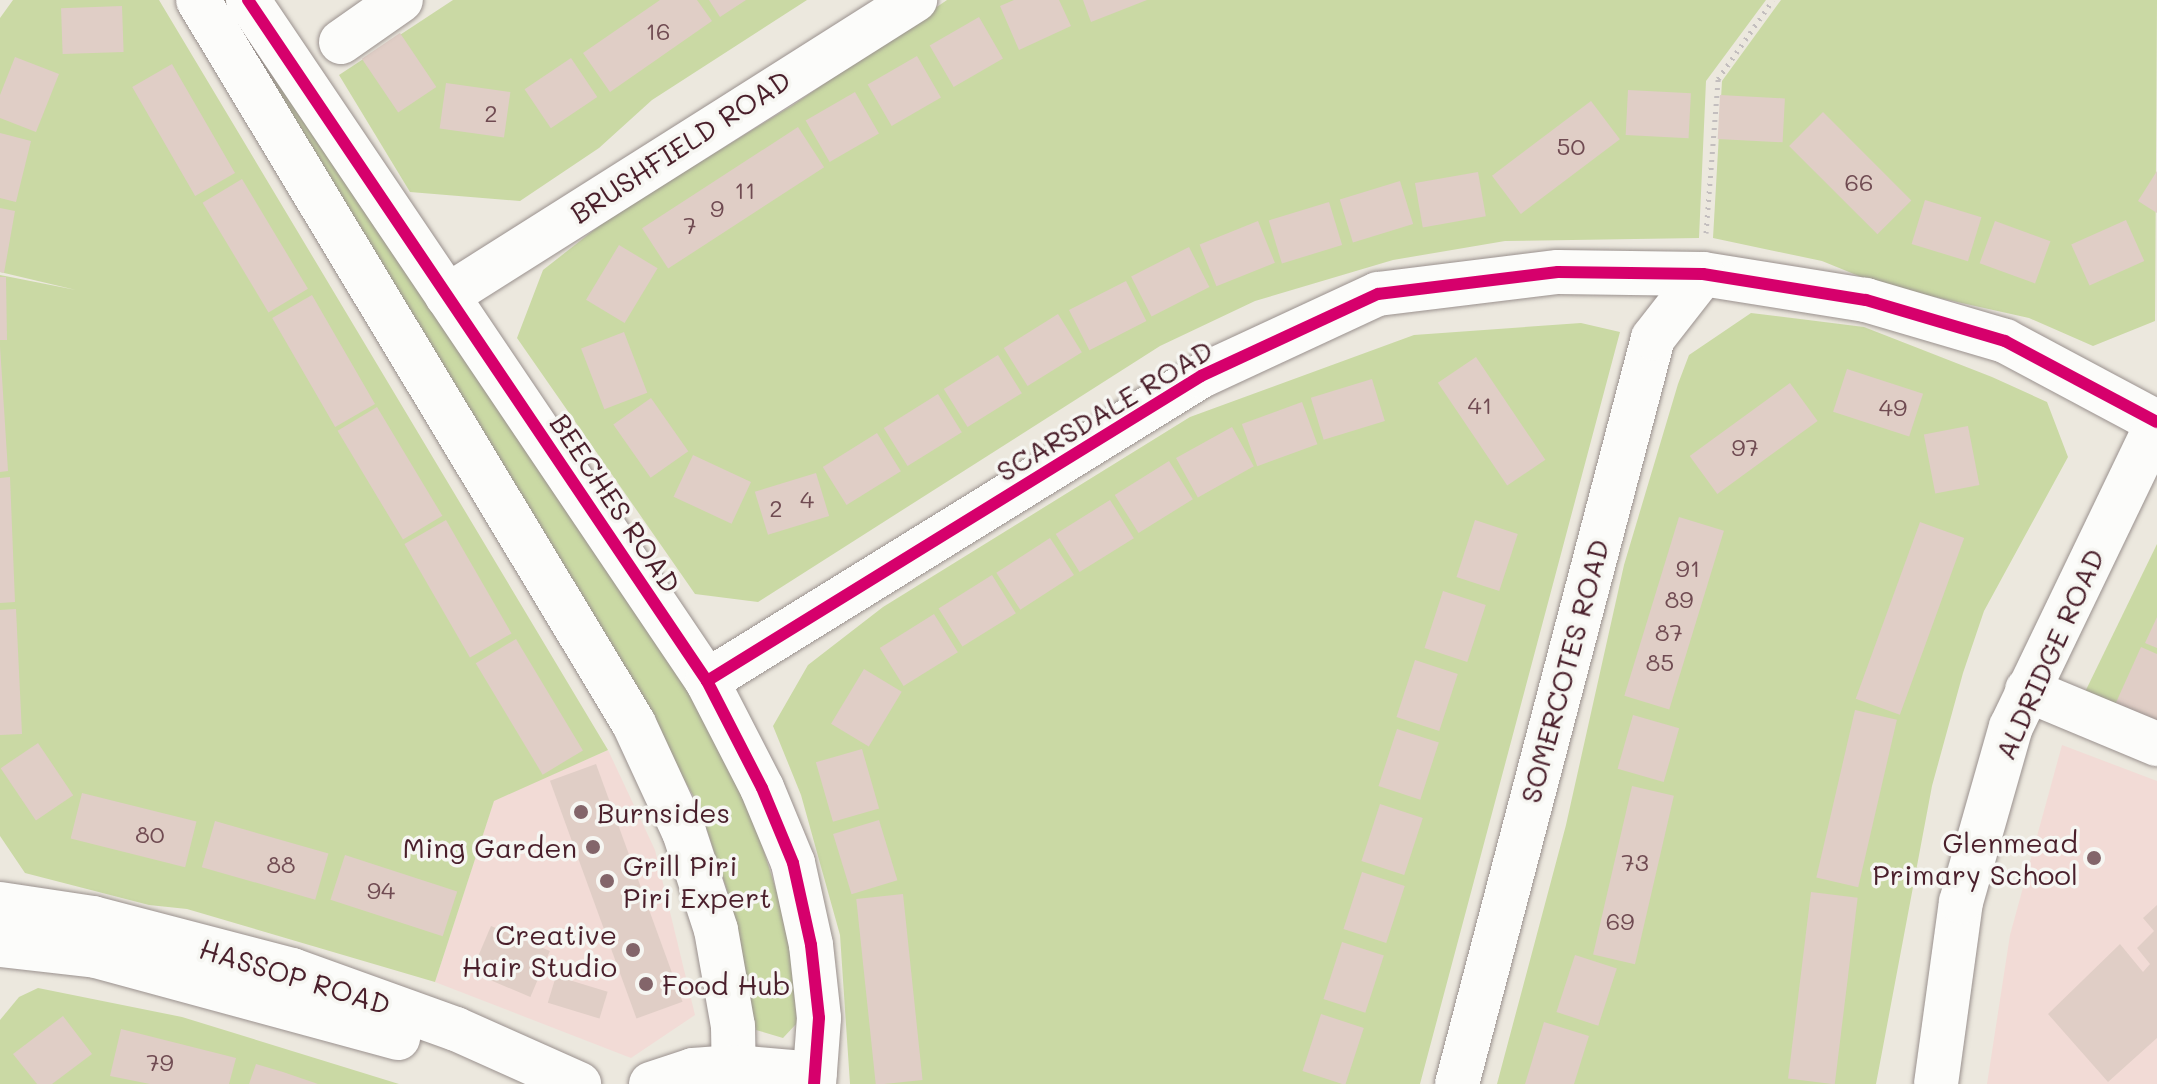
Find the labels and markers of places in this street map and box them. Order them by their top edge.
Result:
place label: Burnsides [597,795,730,829]
marker: Burnsides [572,803,590,821]
place label: Glenmead Primary School [1873,825,2078,891]
place label: Ming Garden [403,830,577,864]
marker: Ming Garden [584,838,602,856]
place label: Grill Piri Piri Expert [623,848,772,914]
marker: Glenmead Primary School [2085,849,2103,867]
marker: Grill Piri Piri Expert [598,872,616,890]
place label: Creative Hair Studio [462,917,617,983]
marker: Creative Hair Studio [624,941,642,959]
place label: Food Hub [662,967,791,1001]
marker: Food Hub [637,975,655,993]

